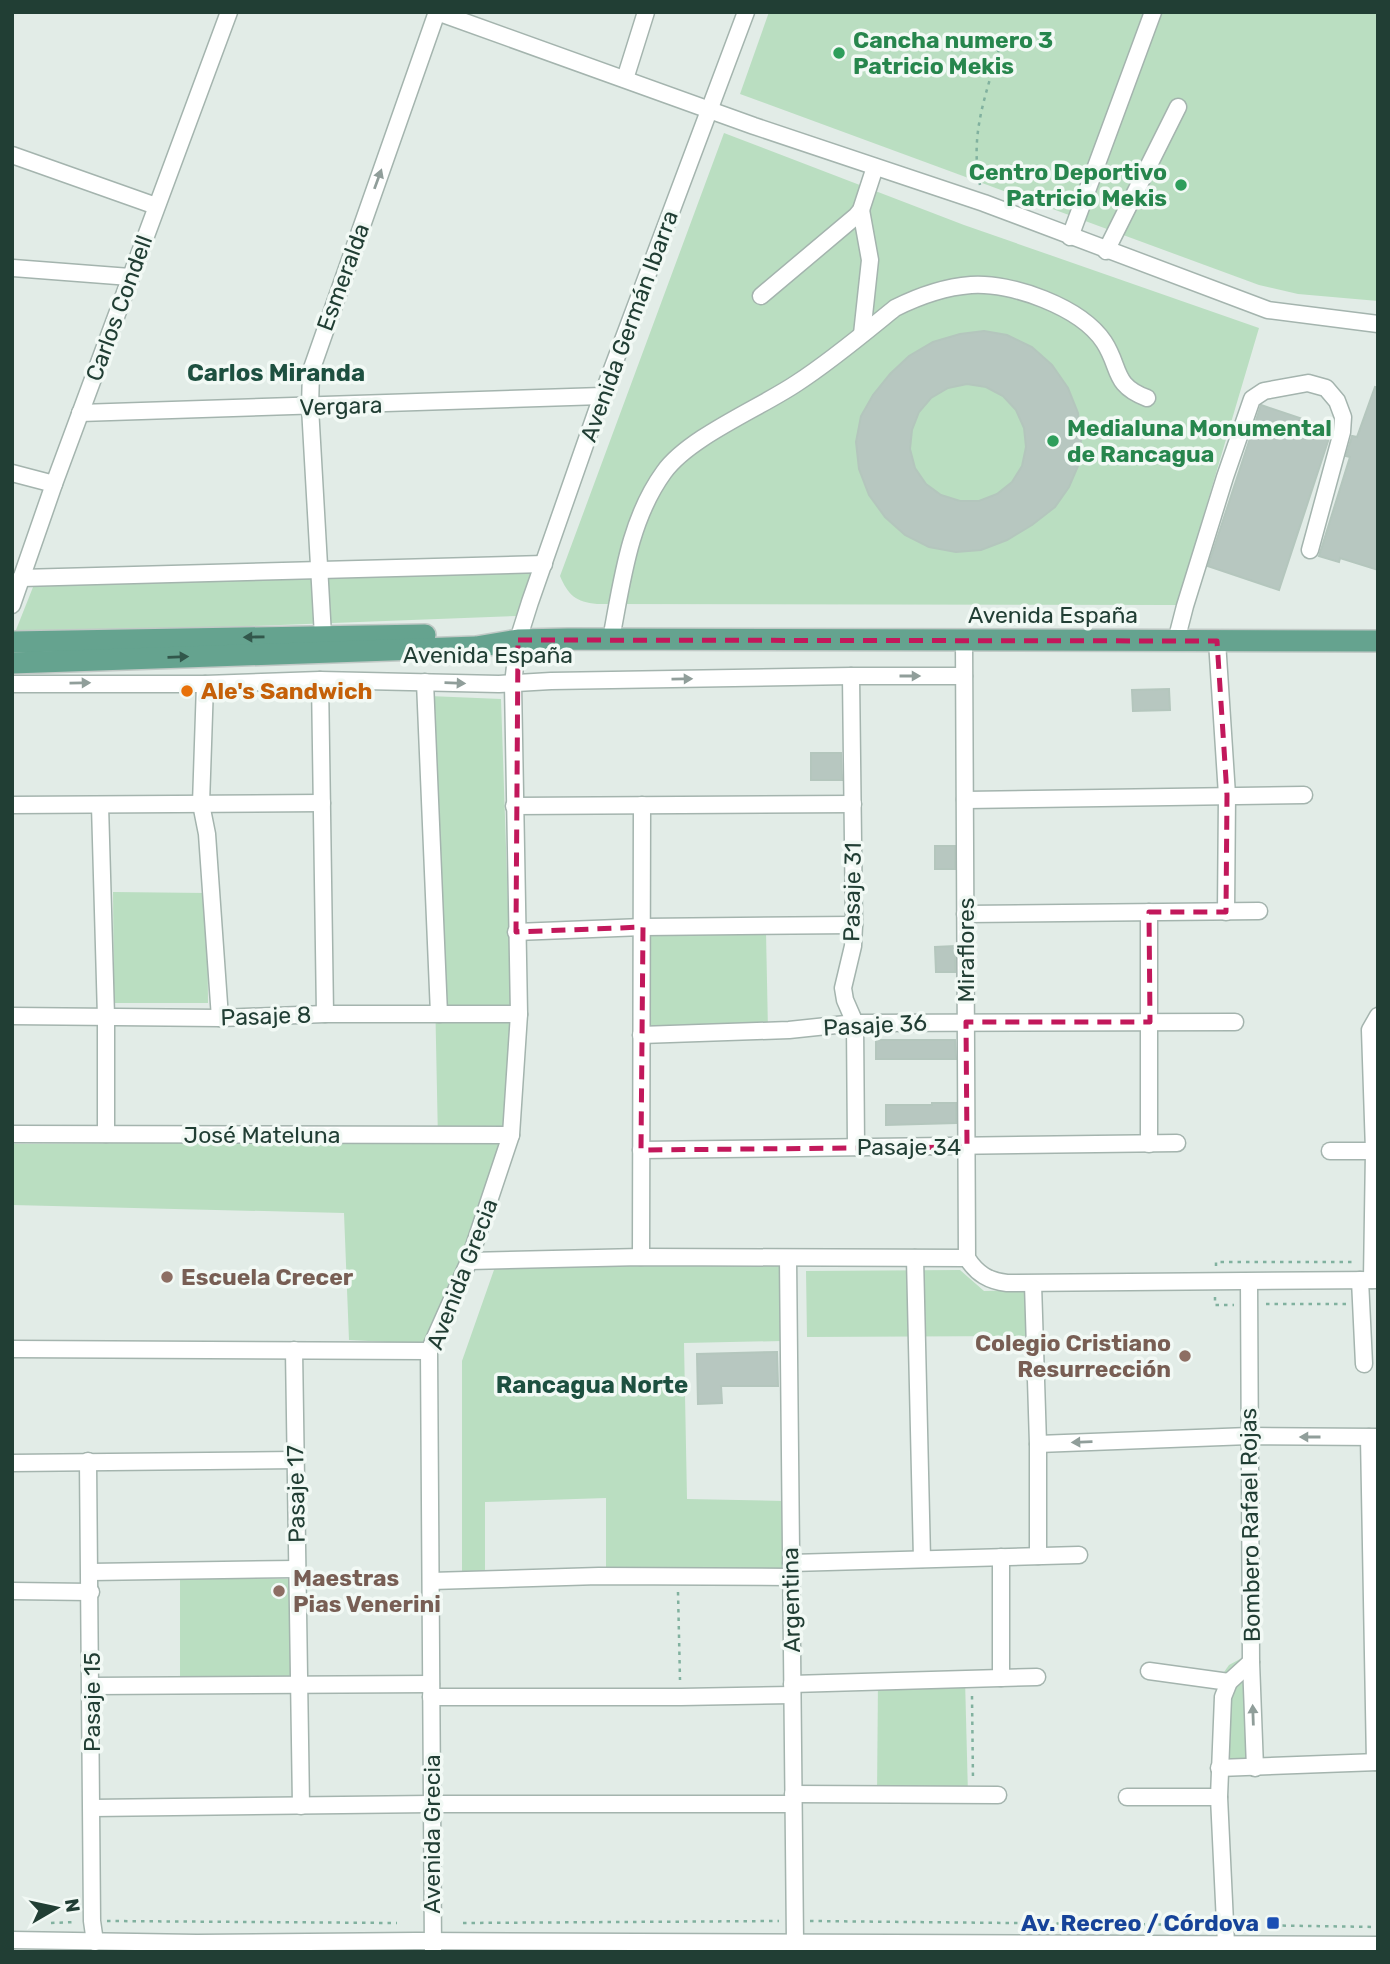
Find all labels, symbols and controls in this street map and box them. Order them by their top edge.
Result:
place label: Cancha numero 3 Patricio Mekis [853,26,1053,80]
marker: Cancha numero 3 Patricio Mekis [831,45,847,61]
place label: Centro Deportivo Patricio Mekis [969,158,1167,212]
one-way arrow [373,168,384,189]
marker: Centro Deportivo Patricio Mekis [1173,177,1189,193]
street label: Avenida Germán Ibarra [574,207,684,445]
street label: Esmeralda [311,219,375,335]
street label: Carlos Condell [80,231,158,385]
district label: Carlos Miranda [187,359,365,387]
street label: Vergara [299,391,383,421]
place label: Medialuna Monumental de Rancagua [1067,414,1332,468]
marker: Medialuna Monumental de Rancagua [1045,433,1061,449]
street label: Avenida España [968,601,1138,629]
one-way arrow [243,632,265,643]
street label: Avenida España [403,641,573,669]
one-way arrow [168,652,190,663]
one-way arrow [899,670,921,682]
one-way arrow [671,673,693,685]
one-way arrow [70,677,92,689]
place label: Ale's Sandwich [201,677,372,705]
one-way arrow [444,678,466,689]
marker: Ale's Sandwich [179,683,195,699]
street label: Pasaje 31 [837,842,867,942]
street label: Miraflores [952,897,980,1003]
street label: Pasaje 8 [220,1000,312,1032]
street label: Pasaje 36 [822,1008,928,1042]
street label: José Mateluna [184,1121,340,1149]
street label: Pasaje 34 [857,1133,961,1161]
street label: Avenida Grecia [420,1195,504,1353]
place label: Escuela Crecer [181,1263,354,1291]
marker: Escuela Crecer [159,1269,175,1285]
place label: Colegio Cristiano Resurrección [975,1329,1171,1383]
marker: Colegio Cristiano Resurrección [1177,1348,1193,1364]
district label: Rancagua Norte [496,1371,688,1399]
street label: Bombero Rafael Rojas [1234,1408,1266,1642]
one-way arrow [1298,1431,1320,1443]
one-way arrow [1071,1437,1093,1448]
street label: Pasaje 17 [281,1445,311,1543]
street label: Argentina [776,1547,806,1653]
place label: Maestras Pias Venerini [293,1564,441,1618]
marker: Maestras Pias Venerini [271,1583,287,1599]
street label: Pasaje 15 [78,1652,106,1752]
one-way arrow [1248,1703,1259,1725]
street label: Avenida Grecia [418,1754,446,1914]
north arrow [21,1873,91,1943]
text: N [60,1897,85,1914]
place label: Av. Recreo / Córdova [1021,1909,1259,1937]
marker: Av. Recreo / Córdova [1265,1915,1281,1931]

